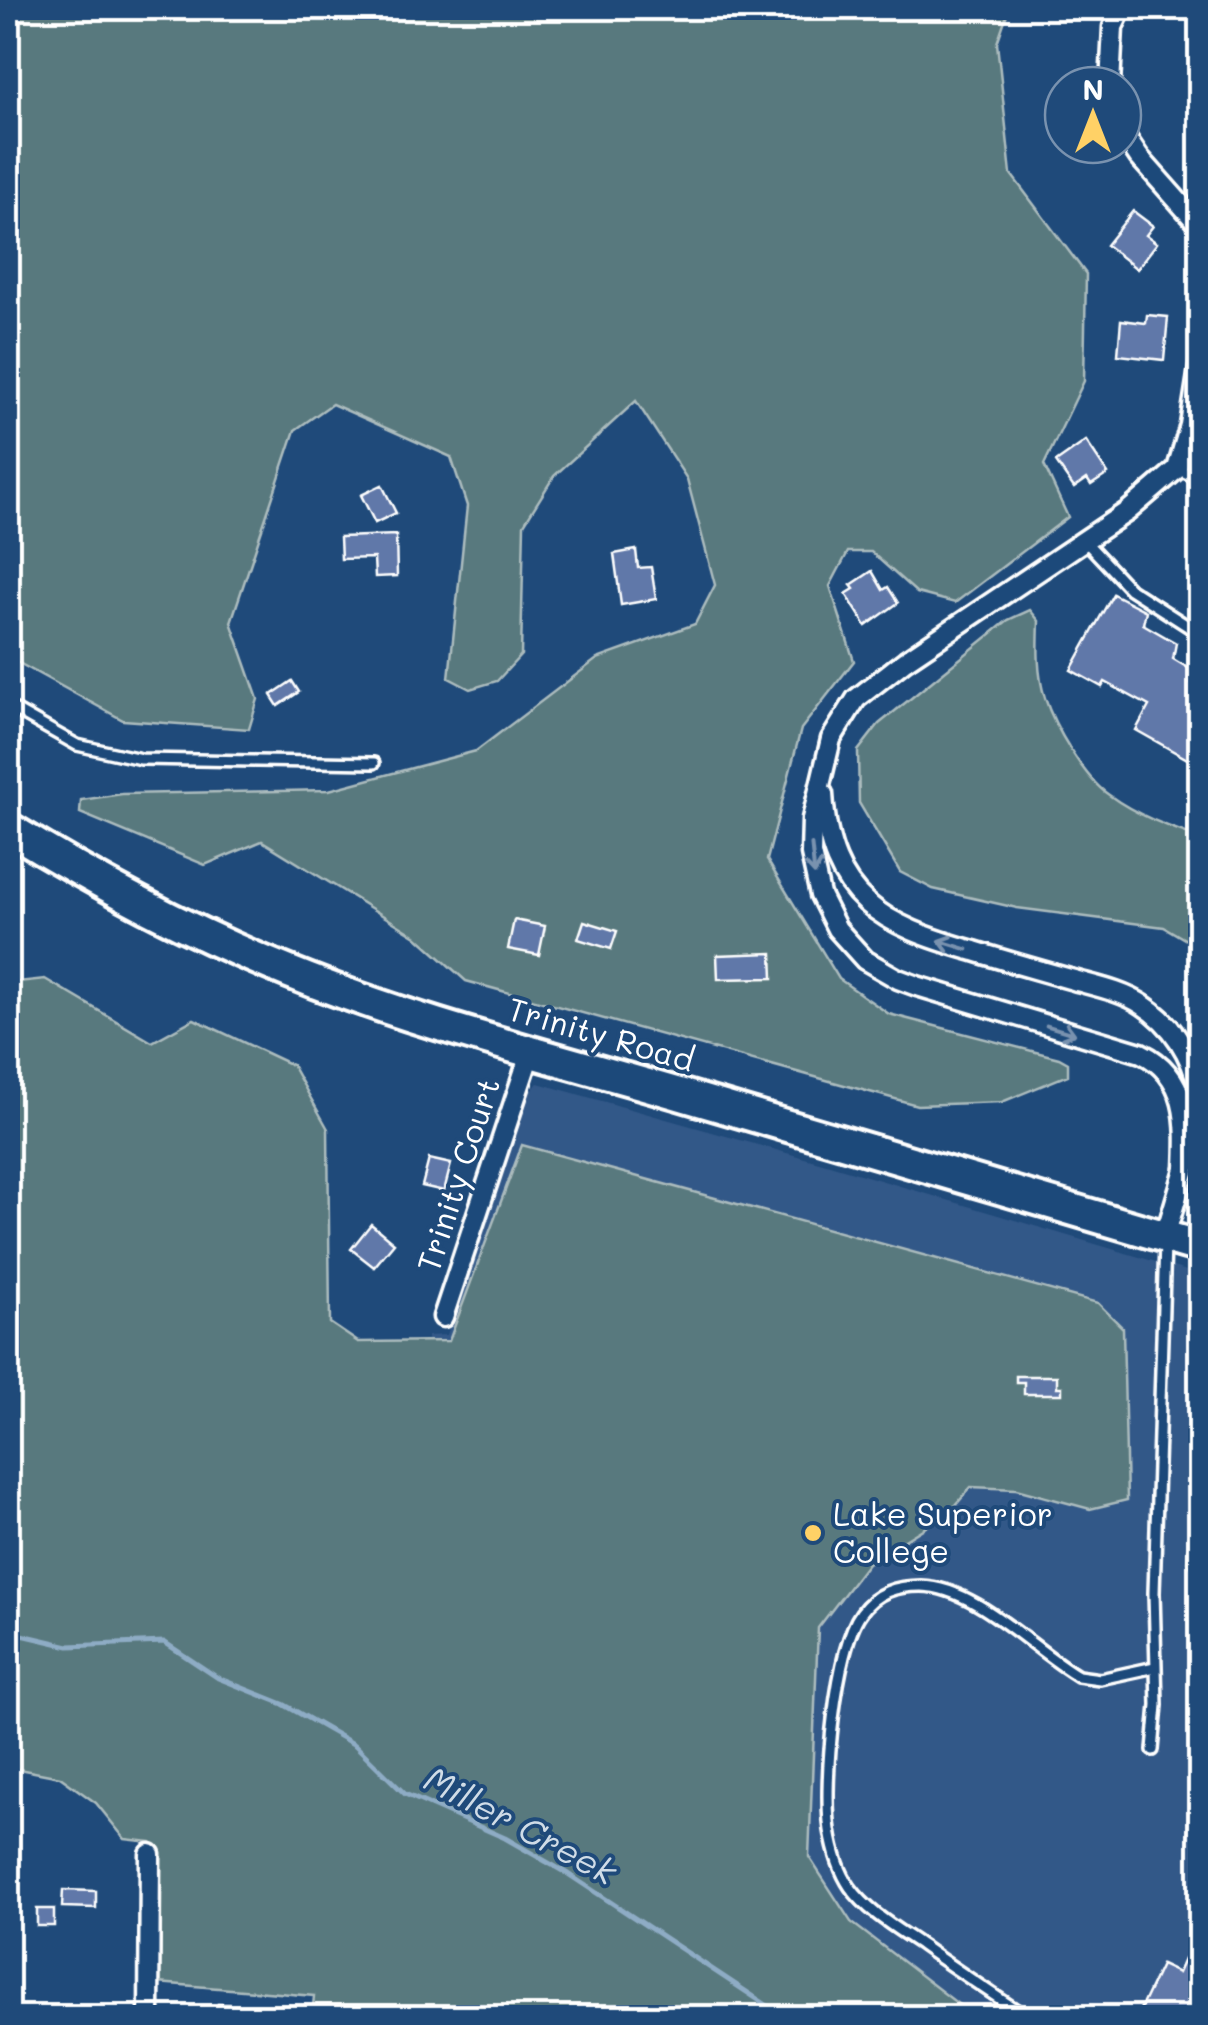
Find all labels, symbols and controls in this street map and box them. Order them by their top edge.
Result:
north arrow [1043,65,1143,165]
text: N [1082,71,1104,107]
one-way arrow [804,843,823,876]
one-way arrow [937,935,969,953]
street label: Trinity Road [503,986,700,1081]
one-way arrow [1045,1022,1076,1040]
street label: Trinity Court [406,1072,509,1277]
place label: Lake Superior College [833,1492,1053,1571]
marker: Lake Superior College [802,1522,824,1544]
water label: Miller Creek [417,1754,626,1895]

